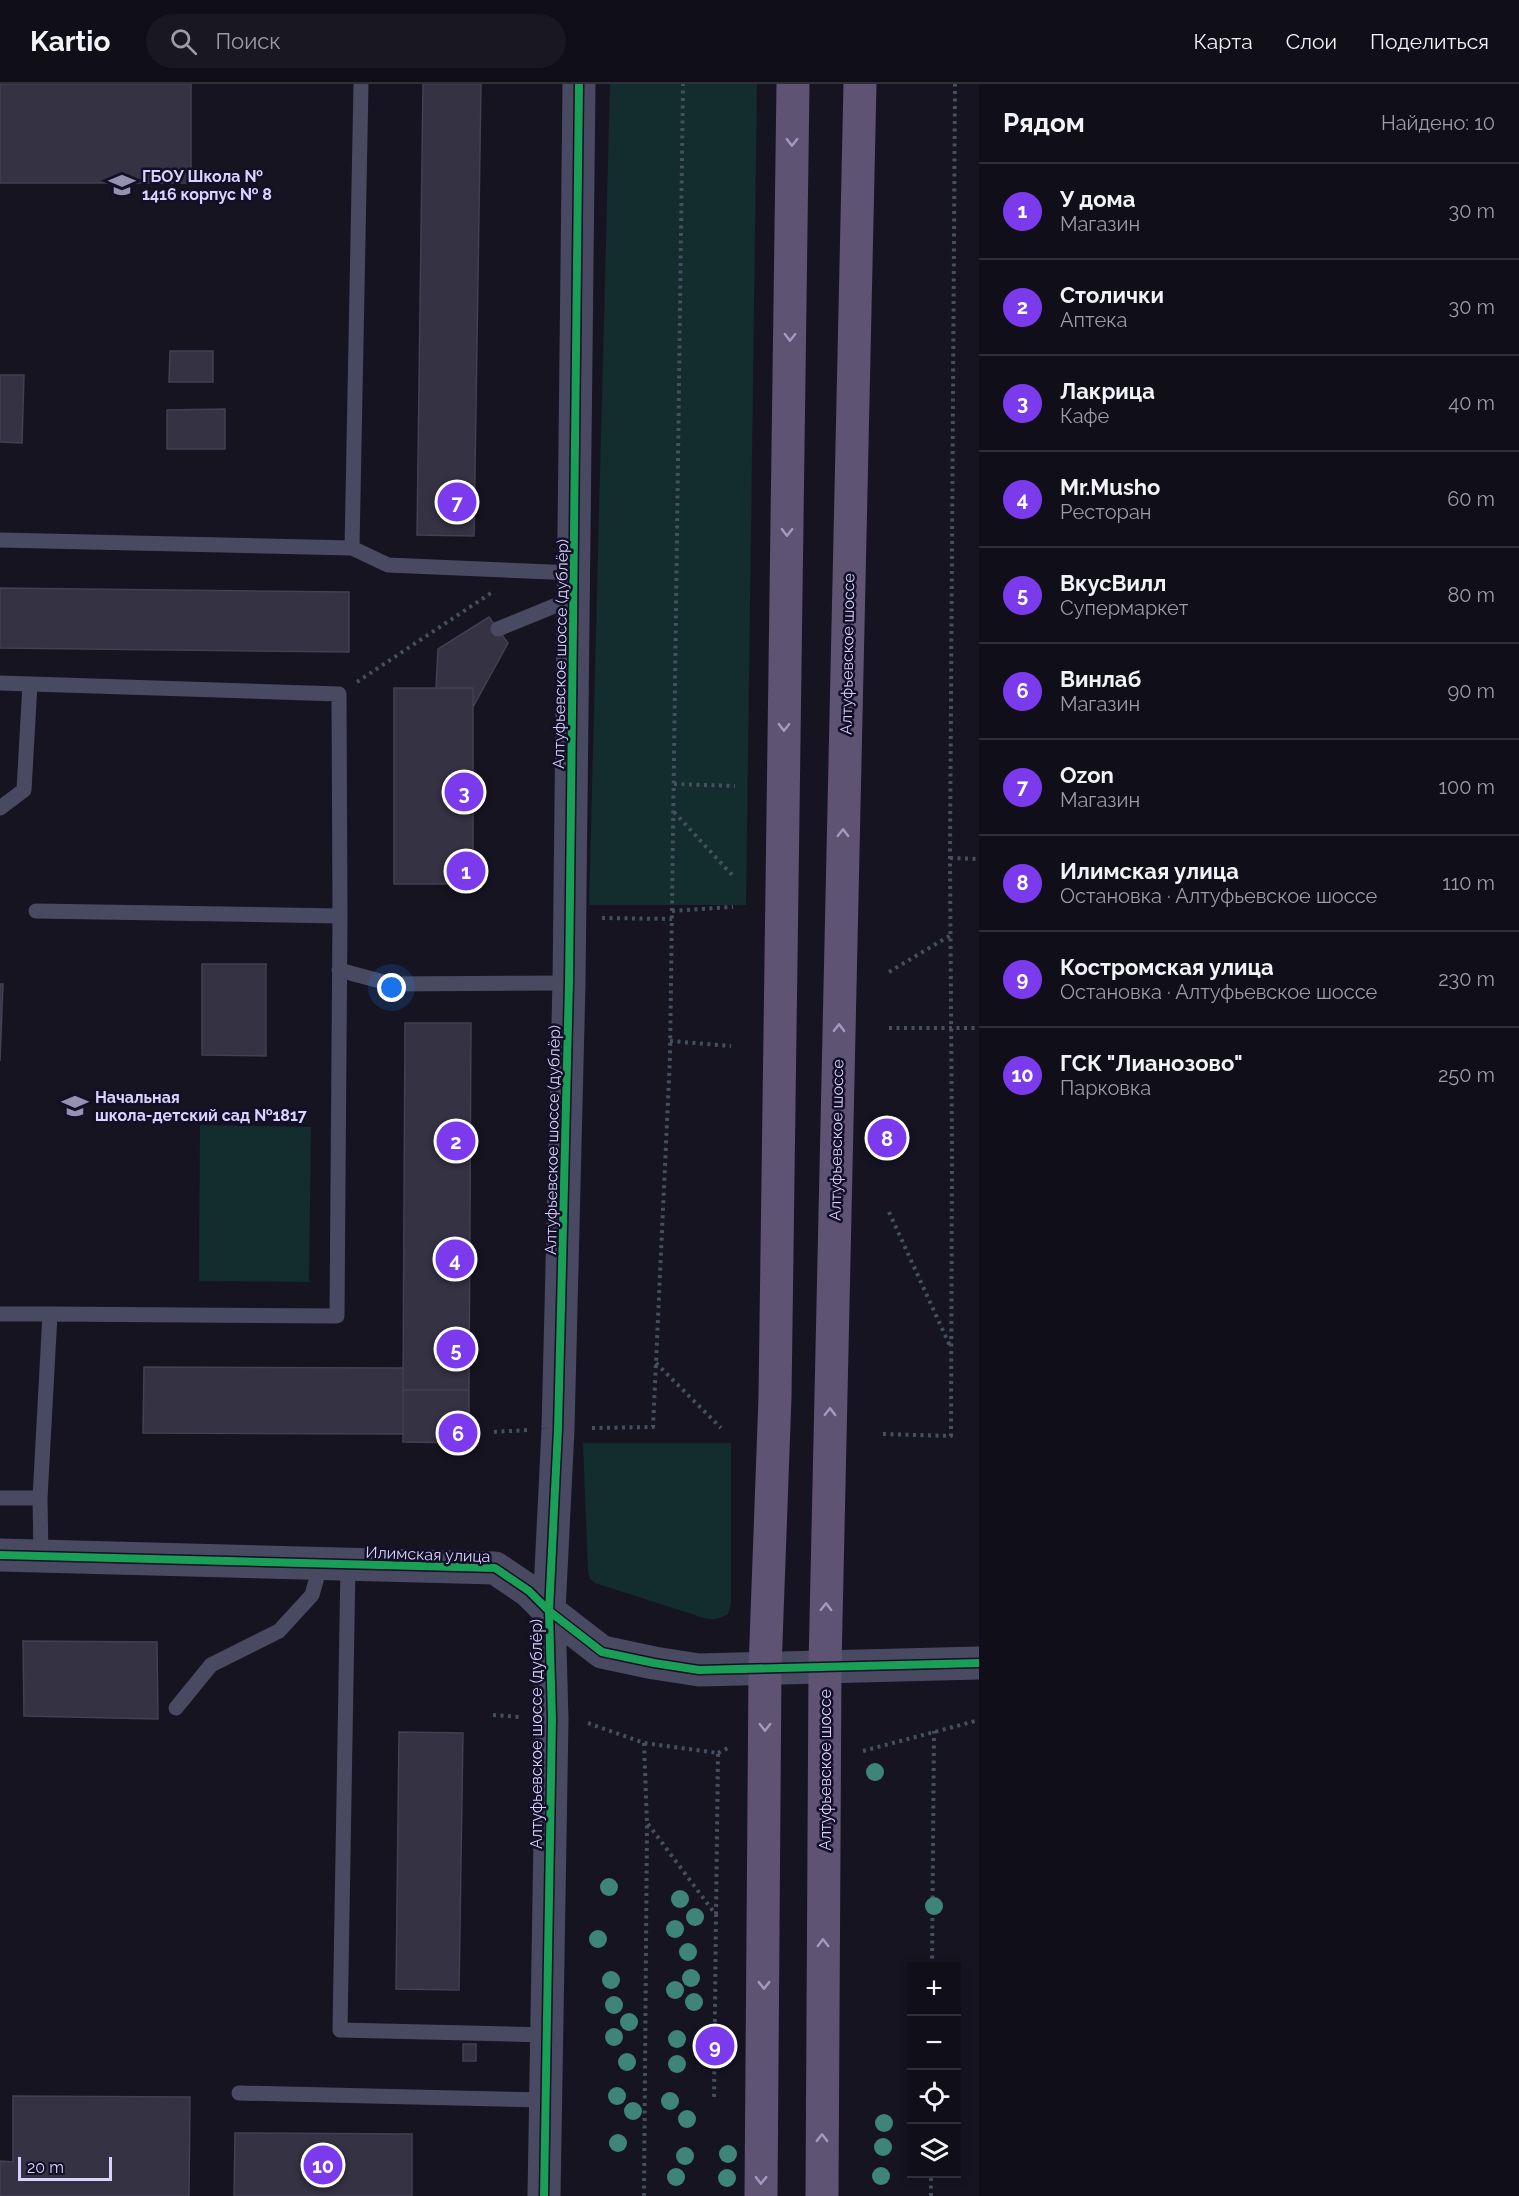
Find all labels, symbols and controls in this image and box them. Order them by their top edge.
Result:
search box [146,14,566,68]
text: Kartio [30,25,110,58]
icon: search [167,25,200,58]
text: Поиск [215,28,281,54]
text: Карта [1194,29,1253,54]
text: Слои [1286,29,1337,54]
text: Поделиться [1370,29,1489,54]
text: Рядом [1003,108,1085,138]
text: Найдено: 10 [1381,111,1495,135]
one-way arrow [786,138,798,147]
place label: ГБОУ Школа № 1416 корпус № 8 [142,167,272,204]
school or university icon: ГБОУ Школа № 1416 корпус № 8 [107,170,137,200]
text: У дома [1060,186,1135,212]
text: 1 [1018,199,1027,223]
text: 30 m [1449,199,1495,223]
text: Магазин [1060,212,1140,236]
text: Столички [1060,282,1164,308]
text: 2 [1017,295,1028,319]
text: 30 m [1449,295,1495,319]
text: Аптека [1060,308,1127,332]
one-way arrow [783,333,796,342]
text: Лакрица [1060,378,1155,404]
text: 3 [1017,391,1028,415]
text: 40 m [1448,391,1495,415]
text: Кафе [1060,404,1109,428]
text: Mr.Musho [1060,474,1160,500]
pin: 7 [438,480,476,524]
text: 4 [1017,487,1028,511]
text: 60 m [1447,487,1495,511]
text: Ресторан [1060,500,1152,524]
one-way arrow [781,528,793,537]
street label: Алтуфьевское шоссе (дублёр) [549,539,572,769]
text: ВкусВилл [1060,570,1166,596]
street label: Алтуфьевское шоссе [837,573,858,735]
text: 5 [1017,583,1028,607]
text: 80 m [1447,583,1495,607]
text: Супермаркет [1060,596,1188,620]
text: Винлаб [1060,666,1141,692]
text: 6 [1016,679,1029,703]
text: 90 m [1448,679,1495,703]
text: Магазин [1060,692,1140,716]
one-way arrow [778,723,790,732]
text: Ozon [1060,762,1114,788]
pin: 3 [444,770,484,814]
text: 7 [1017,775,1028,799]
text: 100 m [1438,775,1495,799]
text: Магазин [1060,788,1140,812]
one-way arrow [837,829,850,838]
pin: 1 [446,848,486,894]
text: Илимская улица [1060,858,1239,884]
text: 8 [1016,871,1029,895]
text: 110 m [1442,871,1495,895]
text: Остановка · Алтуфьевское шоссе [1060,884,1377,908]
text: Костромская улица [1060,954,1274,980]
text: 9 [1017,967,1028,991]
text: 230 m [1438,967,1495,991]
your location [377,973,406,1002]
text: Остановка · Алтуфьевское шоссе [1060,980,1377,1004]
one-way arrow [833,1024,845,1033]
street label: Алтуфьевское шоссе (дублёр) [541,1025,564,1255]
text: ГСК "Лианозово" [1060,1050,1243,1076]
street label: Алтуфьевское шоссе [826,1059,847,1221]
text: 10 [1011,1063,1034,1087]
text: 250 m [1438,1063,1495,1087]
text: Парковка [1060,1076,1151,1100]
place label: Начальная школа-детский сад №1817 [95,1088,307,1125]
school or university icon: Начальная школа-детский сад №1817 [60,1091,90,1121]
pin: 8 [868,1116,906,1160]
pin: 2 [436,1118,476,1164]
pin: 4 [436,1236,474,1282]
pin: 5 [436,1326,476,1372]
one-way arrow [824,1408,837,1417]
pin: 6 [438,1410,478,1456]
street label: Илимская улица [365,1543,491,1566]
one-way arrow [820,1603,833,1612]
street label: Алтуфьевское шоссе (дублёр) [527,1619,546,1849]
street label: Алтуфьевское шоссе [816,1689,835,1851]
one-way arrow [759,1723,771,1732]
one-way arrow [817,1938,829,1947]
map controls [907,1962,961,2178]
button: + [907,1962,961,2016]
one-way arrow [758,1981,770,1990]
button: − [907,2016,961,2070]
pin: 9 [696,2024,734,2068]
button: locate [907,2070,961,2124]
button: layers [907,2124,961,2178]
one-way arrow [816,2133,828,2142]
pin: 10 [304,2142,342,2188]
scale bar [18,2154,112,2182]
text: 20 m [27,2158,64,2177]
one-way arrow [755,2176,767,2185]

